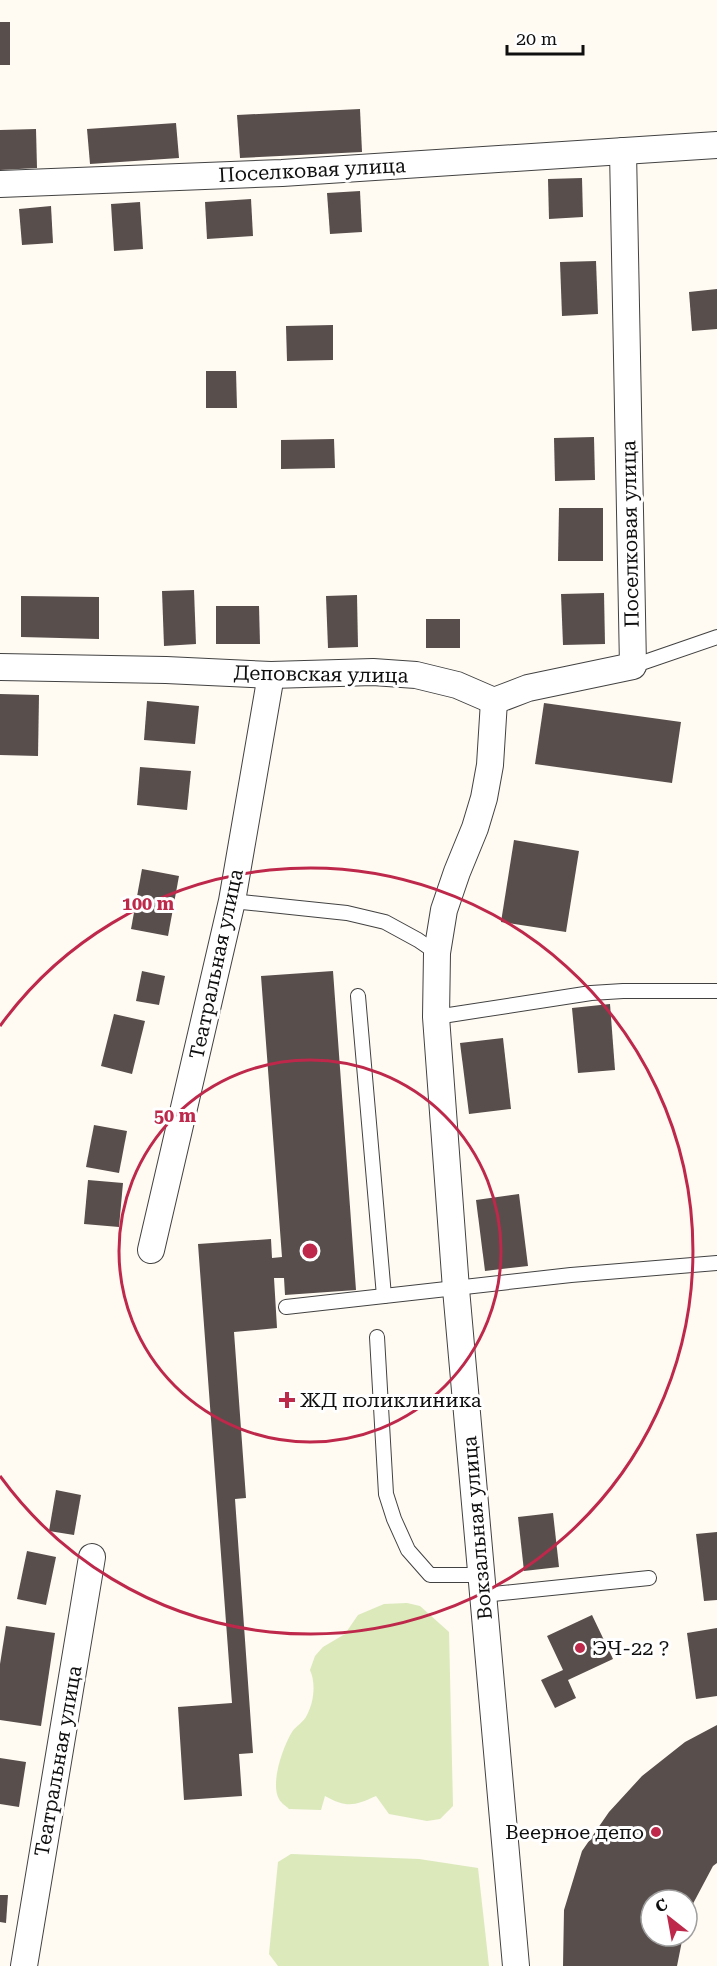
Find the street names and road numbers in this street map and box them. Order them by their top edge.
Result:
street label: Поселковая улица [218,153,406,187]
street label: Поселковая улица [616,440,644,628]
street label: Деповская улица [233,660,409,688]
street label: Театральная улица [184,867,248,1061]
street label: Вокзальная улица [457,1435,497,1621]
street label: Театральная улица [29,1663,87,1858]

